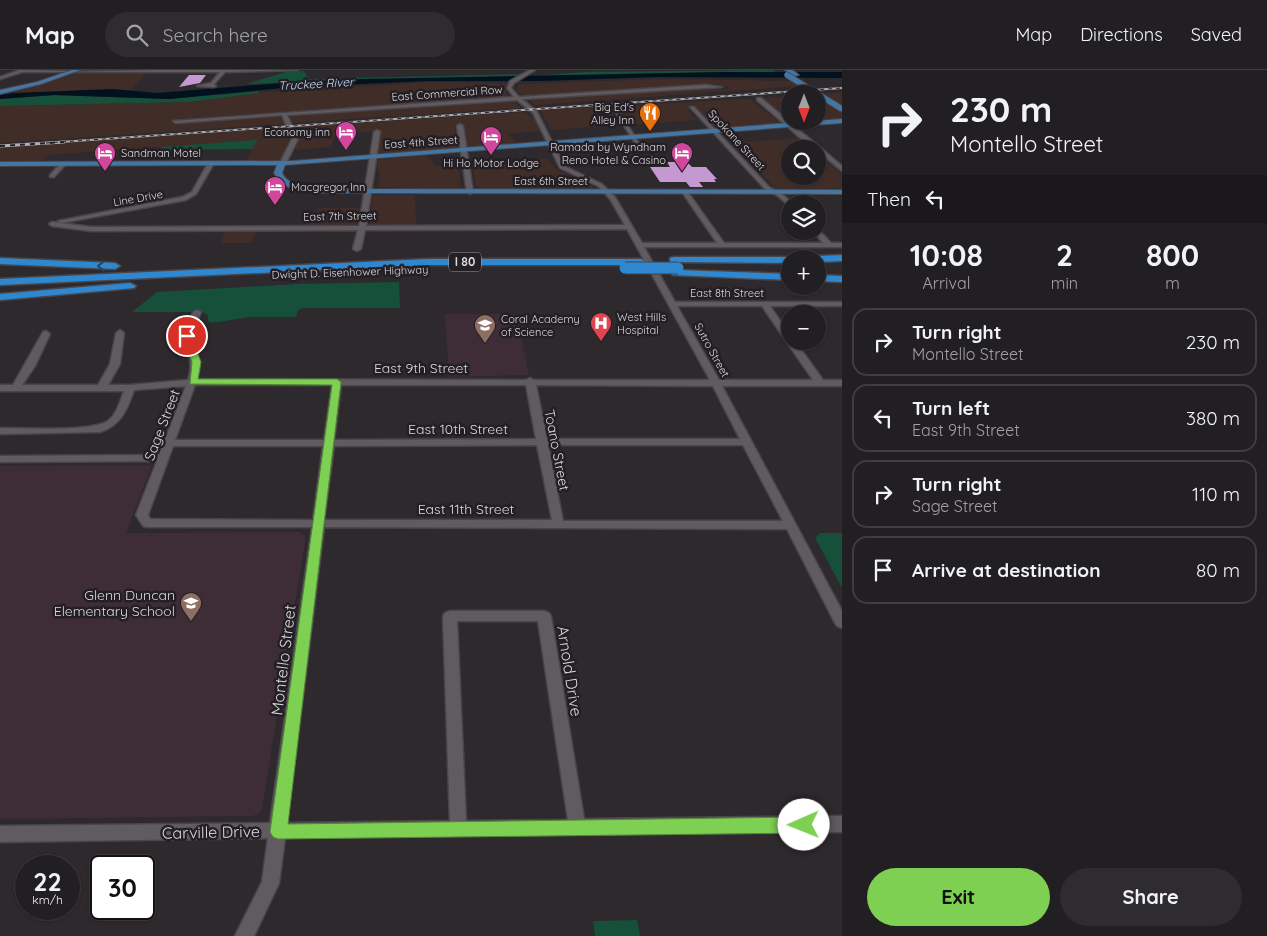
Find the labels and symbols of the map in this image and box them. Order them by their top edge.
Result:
water label: Truckee River [278,74,355,93]
street label: East Commercial Row [391,82,503,104]
north arrow [781,85,826,130]
place label: Big Ed's Alley Inn [591,100,634,127]
restaurant icon: Big Ed's Alley Inn [638,101,662,132]
street label: Spokane Street [705,107,769,173]
hotel icon: Economy inn [334,120,358,151]
place label: Economy inn [264,125,330,139]
hotel icon: Hi Ho Motor Lodge [479,125,503,156]
street label: East 4th Street [384,132,458,152]
place label: Ramada by Wyndham Reno Hotel & Casino [550,140,666,167]
hotel icon: Sandman Motel [93,141,117,172]
hotel icon: Ramada by Wyndham Reno Hotel & Casino [670,141,694,172]
place label: Sandman Motel [121,146,201,160]
place label: Hi Ho Motor Lodge [443,156,539,170]
street label: East 6th Street [514,174,588,188]
hotel icon: Macgregor Inn [263,175,287,206]
place label: Macgregor Inn [291,180,365,194]
street label: Line Drive [112,187,164,209]
street label: East 7th Street [303,208,377,224]
road number: I 80 [449,252,481,272]
one-way arrow [97,261,104,271]
street label: Dwight D. Eisenhower Highway [271,262,429,282]
street label: East 8th Street [690,286,764,300]
place label: West Hills Hospital [617,310,666,337]
hospital icon: West Hills Hospital [589,311,613,342]
place label: Coral Academy of Science [501,312,580,339]
school or university icon: Coral Academy of Science [473,313,497,344]
pin [166,315,208,357]
street label: Sutro Street [691,320,733,380]
street label: East 9th Street [374,359,468,377]
street label: Sage Street [140,387,184,463]
street label: Toano Street [540,408,574,492]
street label: East 10th Street [408,420,508,438]
street label: East 11th Street [418,500,515,518]
place label: Glenn Duncan Elementary School [54,586,175,620]
school or university icon: Glenn Duncan Elementary School [179,591,203,622]
street label: Montello Street [266,603,300,717]
street label: Arnold Drive [553,624,587,718]
position arrow [777,798,829,850]
street label: Carville Drive [162,821,260,843]
speed limit sign: 30 [90,855,155,920]

